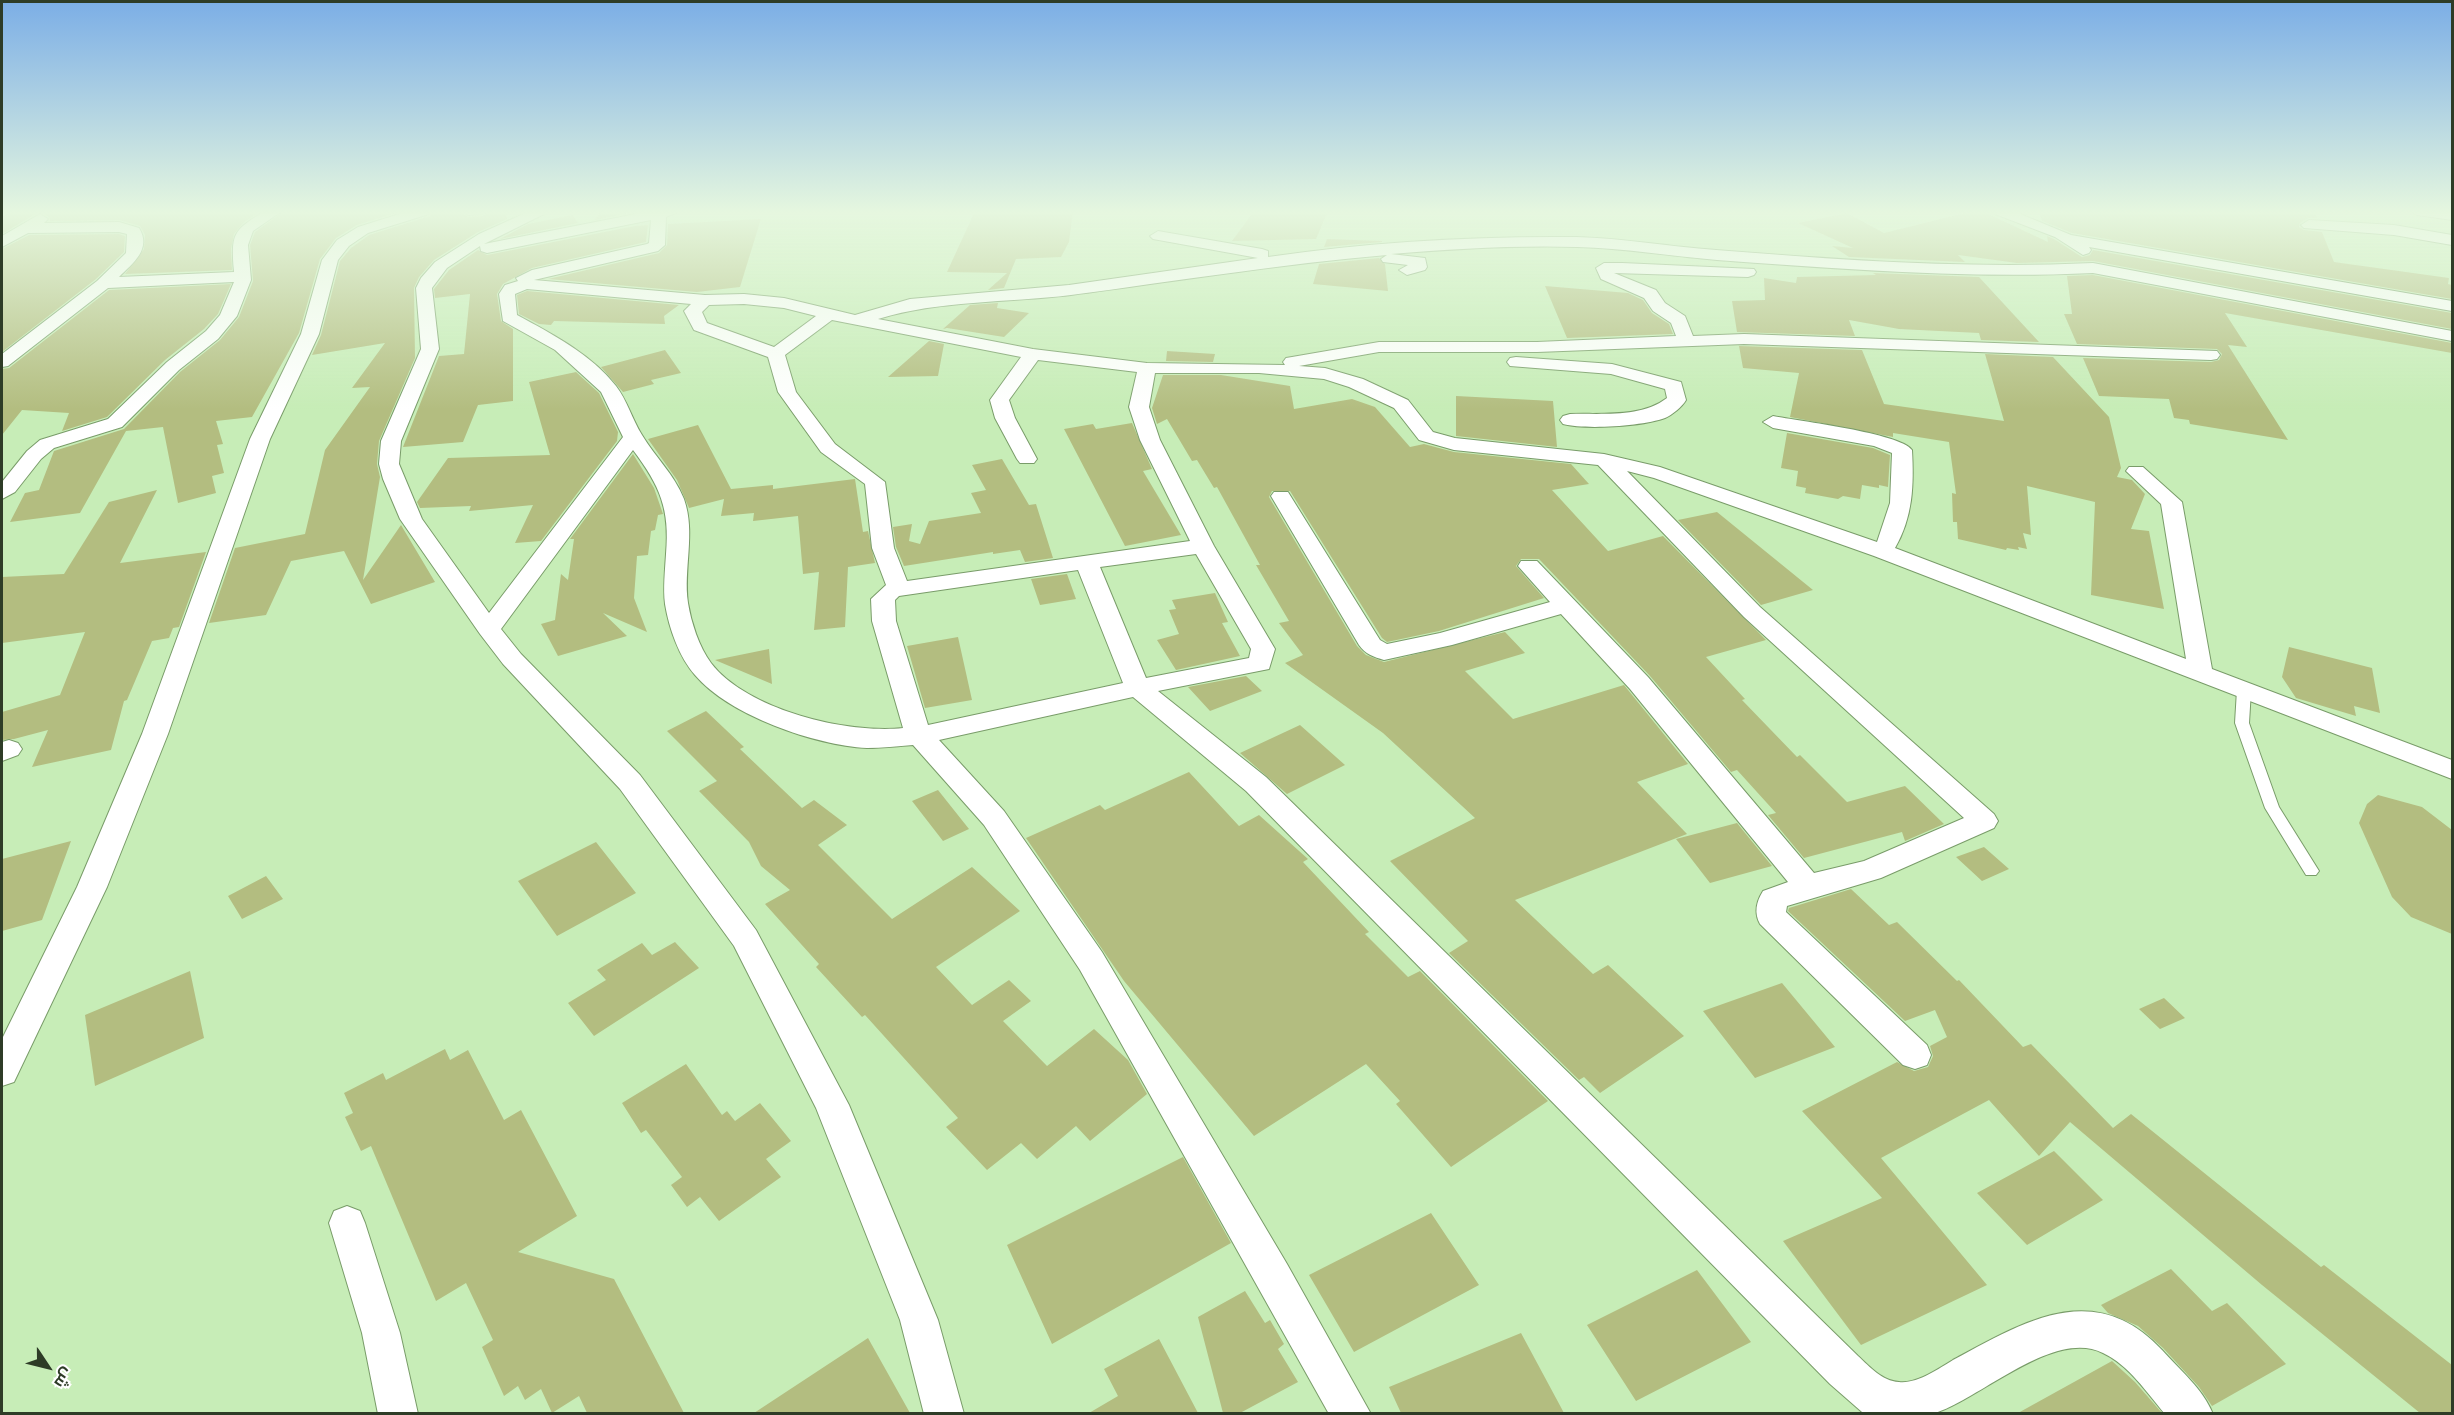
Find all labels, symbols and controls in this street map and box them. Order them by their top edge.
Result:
north arrow [18,1337,78,1397]
text: ش [49,1363,77,1391]

